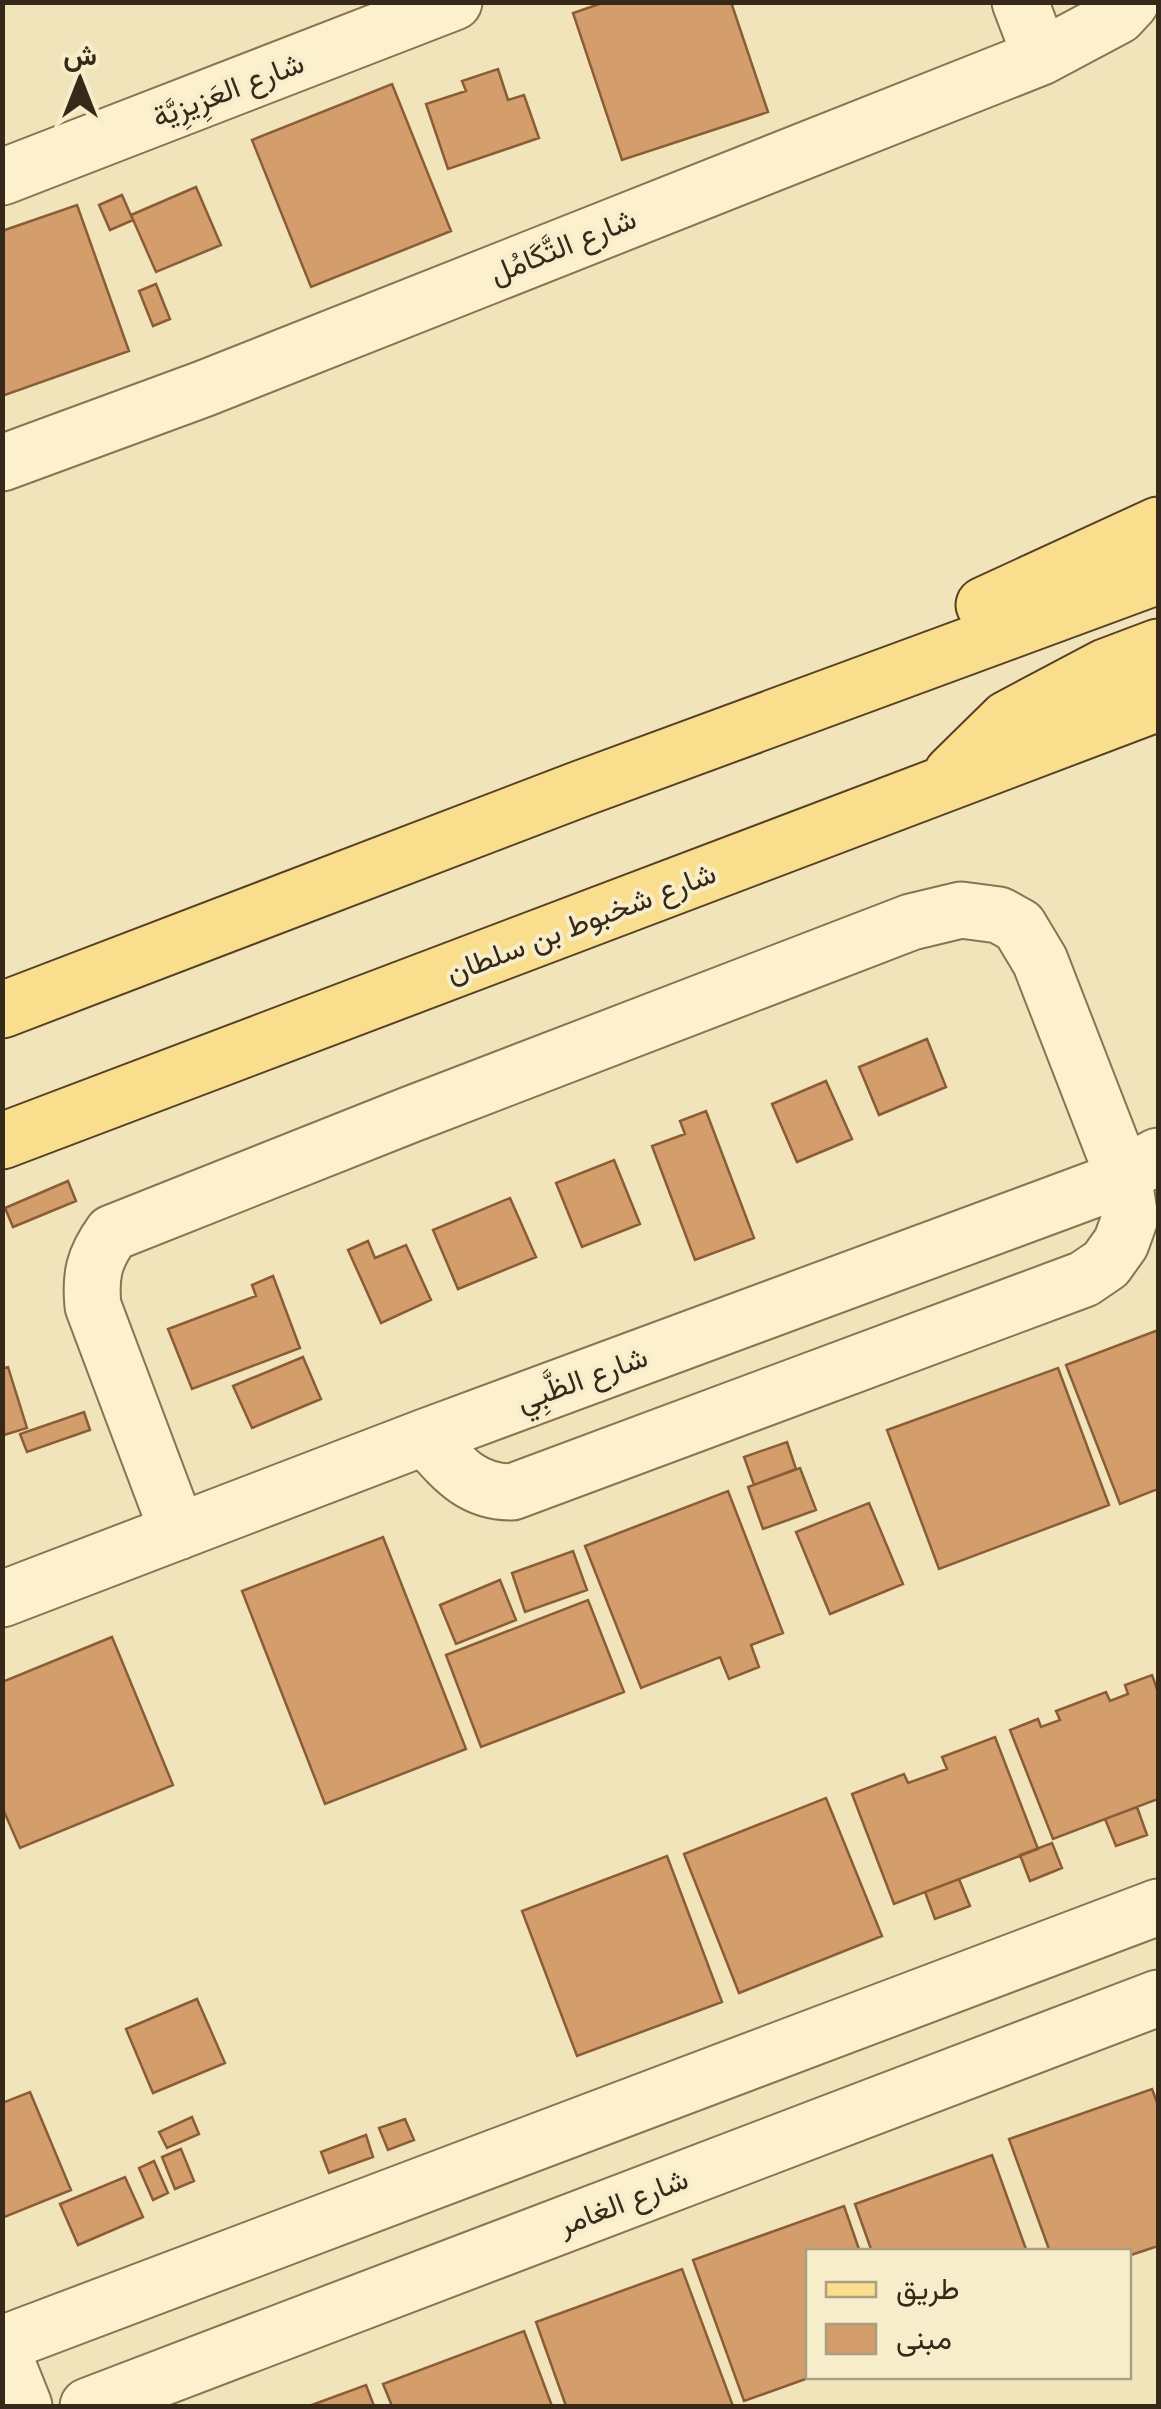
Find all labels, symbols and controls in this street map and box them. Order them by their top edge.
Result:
north arrow [30,30,130,130]
text: ش [63,37,97,73]
street label: شارع العَزِيزِيَّة [146,43,311,140]
street label: شارع التَّكَامُل [484,199,642,293]
street label: شارع شخبوط بن سلطان [440,853,722,993]
street label: شارع الظَّبِي [510,1334,654,1425]
street label: شارع الغامر [551,2159,694,2245]
legend [806,2249,1131,2379]
text: طريق [896,2269,960,2307]
text: مبنى [896,2319,952,2357]

